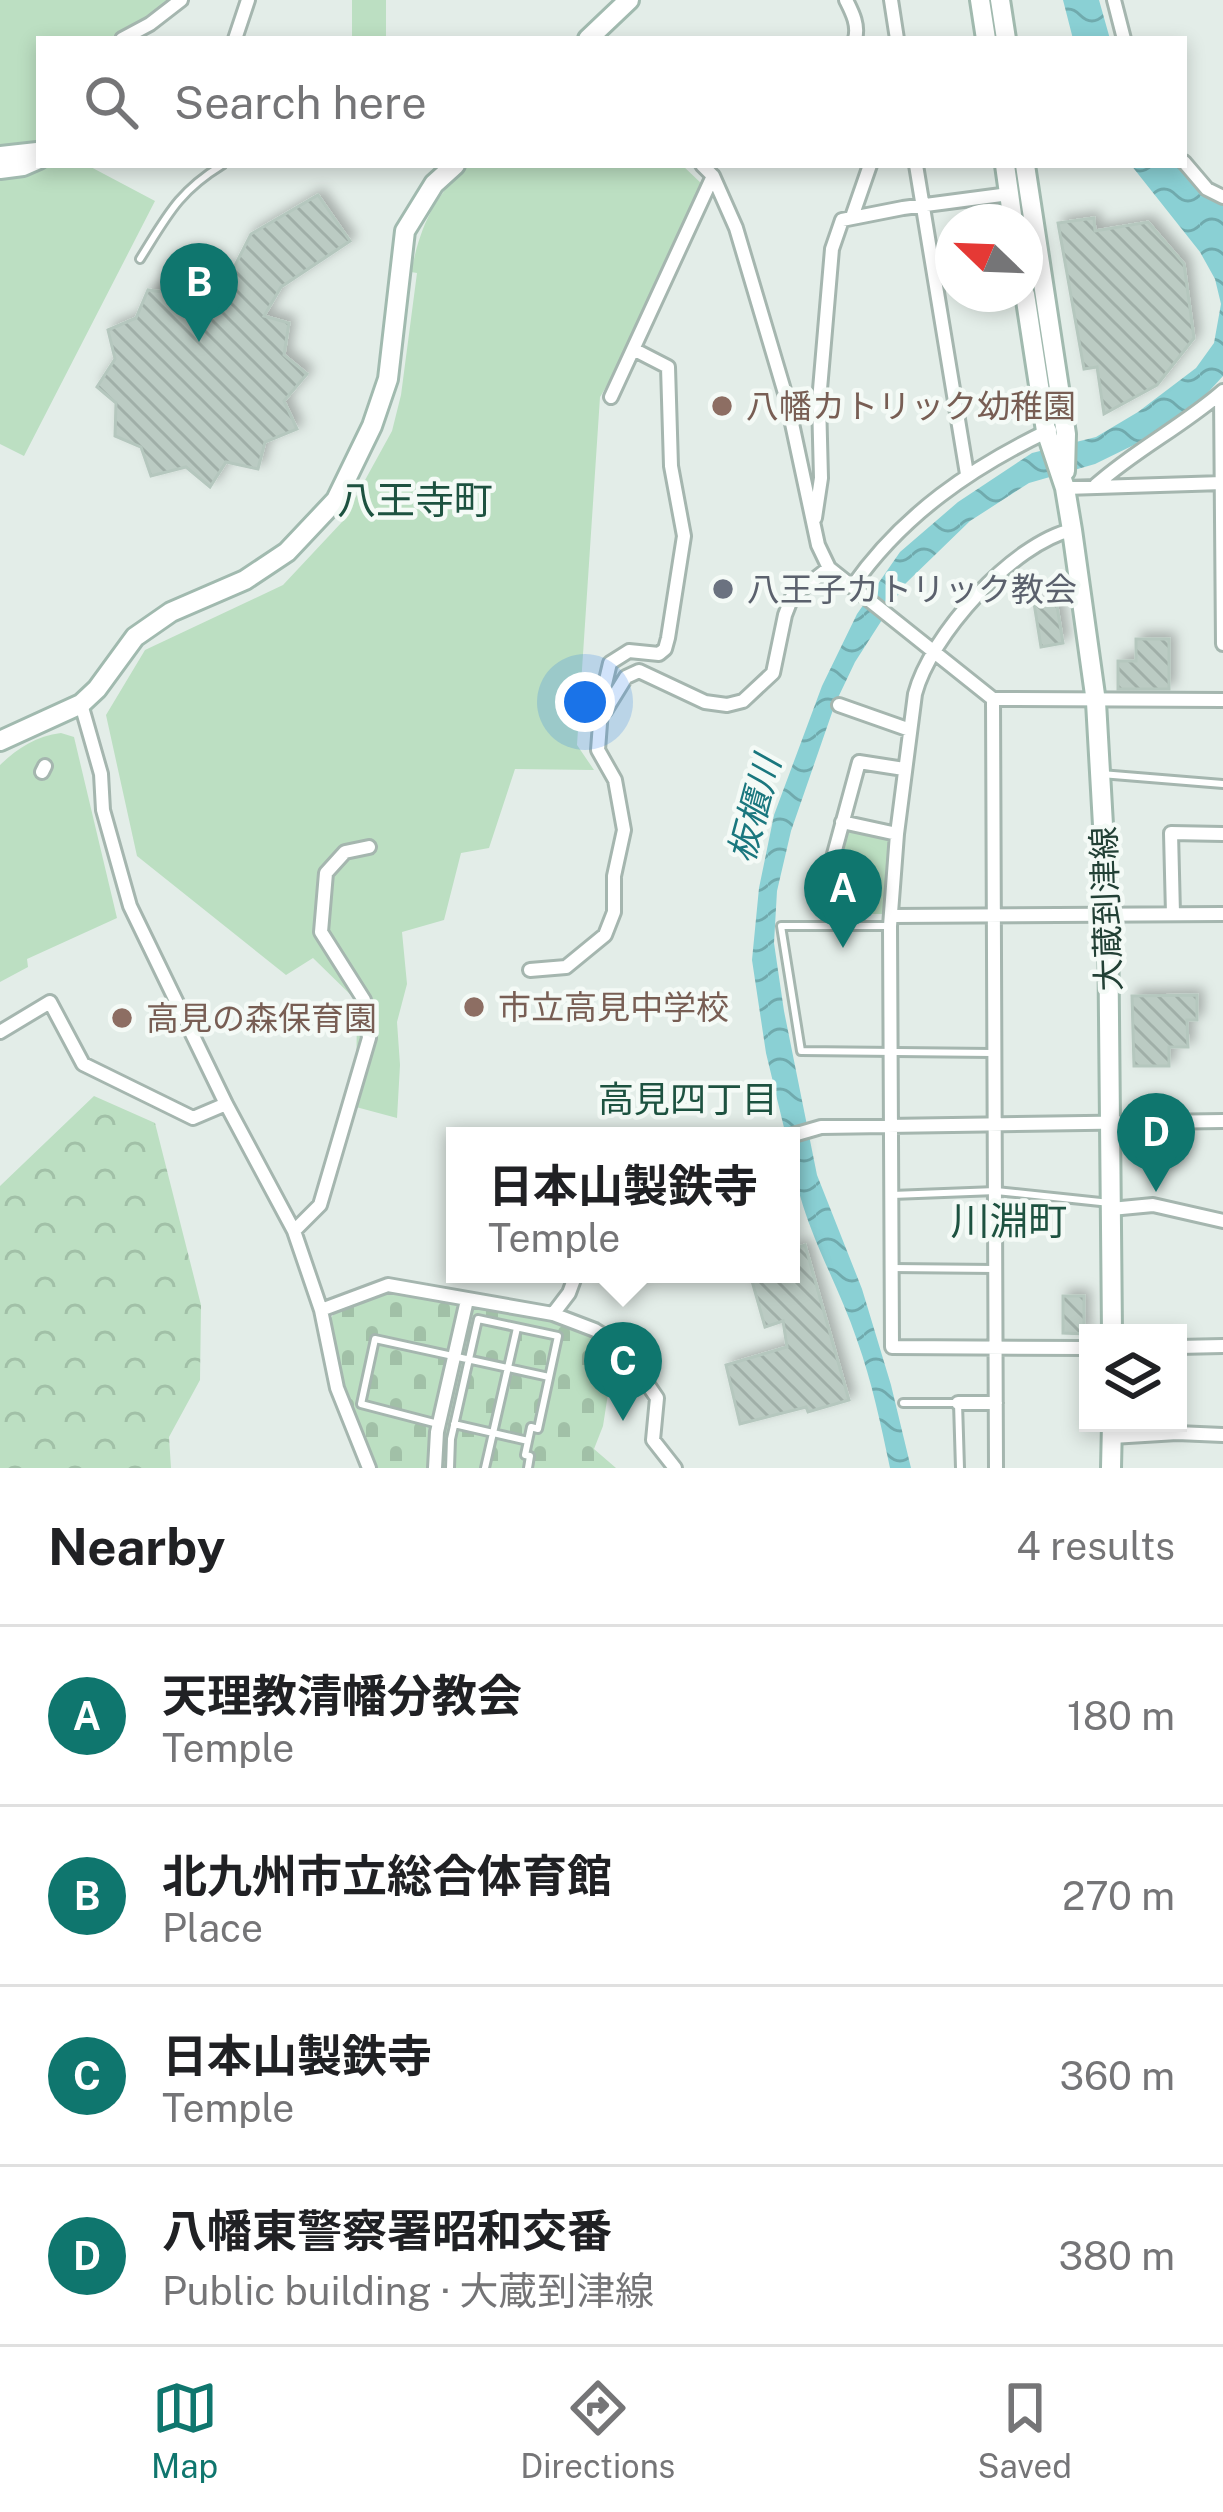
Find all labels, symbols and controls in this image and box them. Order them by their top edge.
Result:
search box [36,36,1187,168]
icon: search [78,69,144,135]
text: Search here [174,76,427,129]
north arrow [935,204,1043,312]
pin: B [160,243,238,342]
place label: 八幡カトリック幼稚園 [746,387,1076,425]
marker: 八幡カトリック幼稚園 [709,393,735,419]
district label: 八王寺町 [337,477,493,523]
place label: 八王子カトリック教会 [747,570,1077,608]
marker: 八王子カトリック教会 [710,576,736,602]
your location [555,672,615,732]
water label: 板櫃川 [720,748,789,867]
street label: 大蔵到津線 [1084,826,1128,992]
pin: A [804,849,882,948]
place label: 市立高見中学校 [498,988,729,1026]
marker: 市立高見中学校 [461,994,487,1020]
place label: 高見の森保育園 [146,999,377,1037]
marker: 高見の森保育園 [109,1005,135,1031]
district label: 高見四丁目 [598,1078,778,1120]
pin: D [1117,1093,1195,1192]
popup [446,1127,800,1283]
text: 日本山製鉄寺 [488,1159,758,1212]
district label: 川淵町 [950,1198,1068,1244]
text: Temple [488,1215,620,1261]
pin: C [584,1322,662,1421]
map controls [1079,1324,1187,1432]
button: layers [1079,1324,1187,1432]
text: Nearby [48,1517,225,1576]
text: 4 results [1016,1523,1175,1569]
text: 天理教清幡分教会 [162,1669,522,1722]
text: A [73,1693,101,1739]
text: 180 m [1067,1693,1175,1739]
text: Temple [162,1725,294,1771]
text: 北九州市立総合体育館 [162,1849,612,1902]
text: B [74,1873,100,1919]
text: 270 m [1062,1873,1175,1919]
text: Place [162,1905,263,1951]
text: 日本山製鉄寺 [162,2029,432,2082]
text: C [73,2053,101,2099]
text: 360 m [1060,2053,1175,2099]
text: Temple [162,2085,294,2131]
text: 八幡東警察署昭和交番 [162,2204,612,2257]
text: D [73,2233,101,2279]
text: 380 m [1059,2233,1175,2279]
text: Public building · 大蔵到津線 [162,2268,654,2314]
tab: Map [151,2375,218,2485]
tab: Directions [520,2375,675,2485]
tab: Saved [978,2375,1072,2485]

